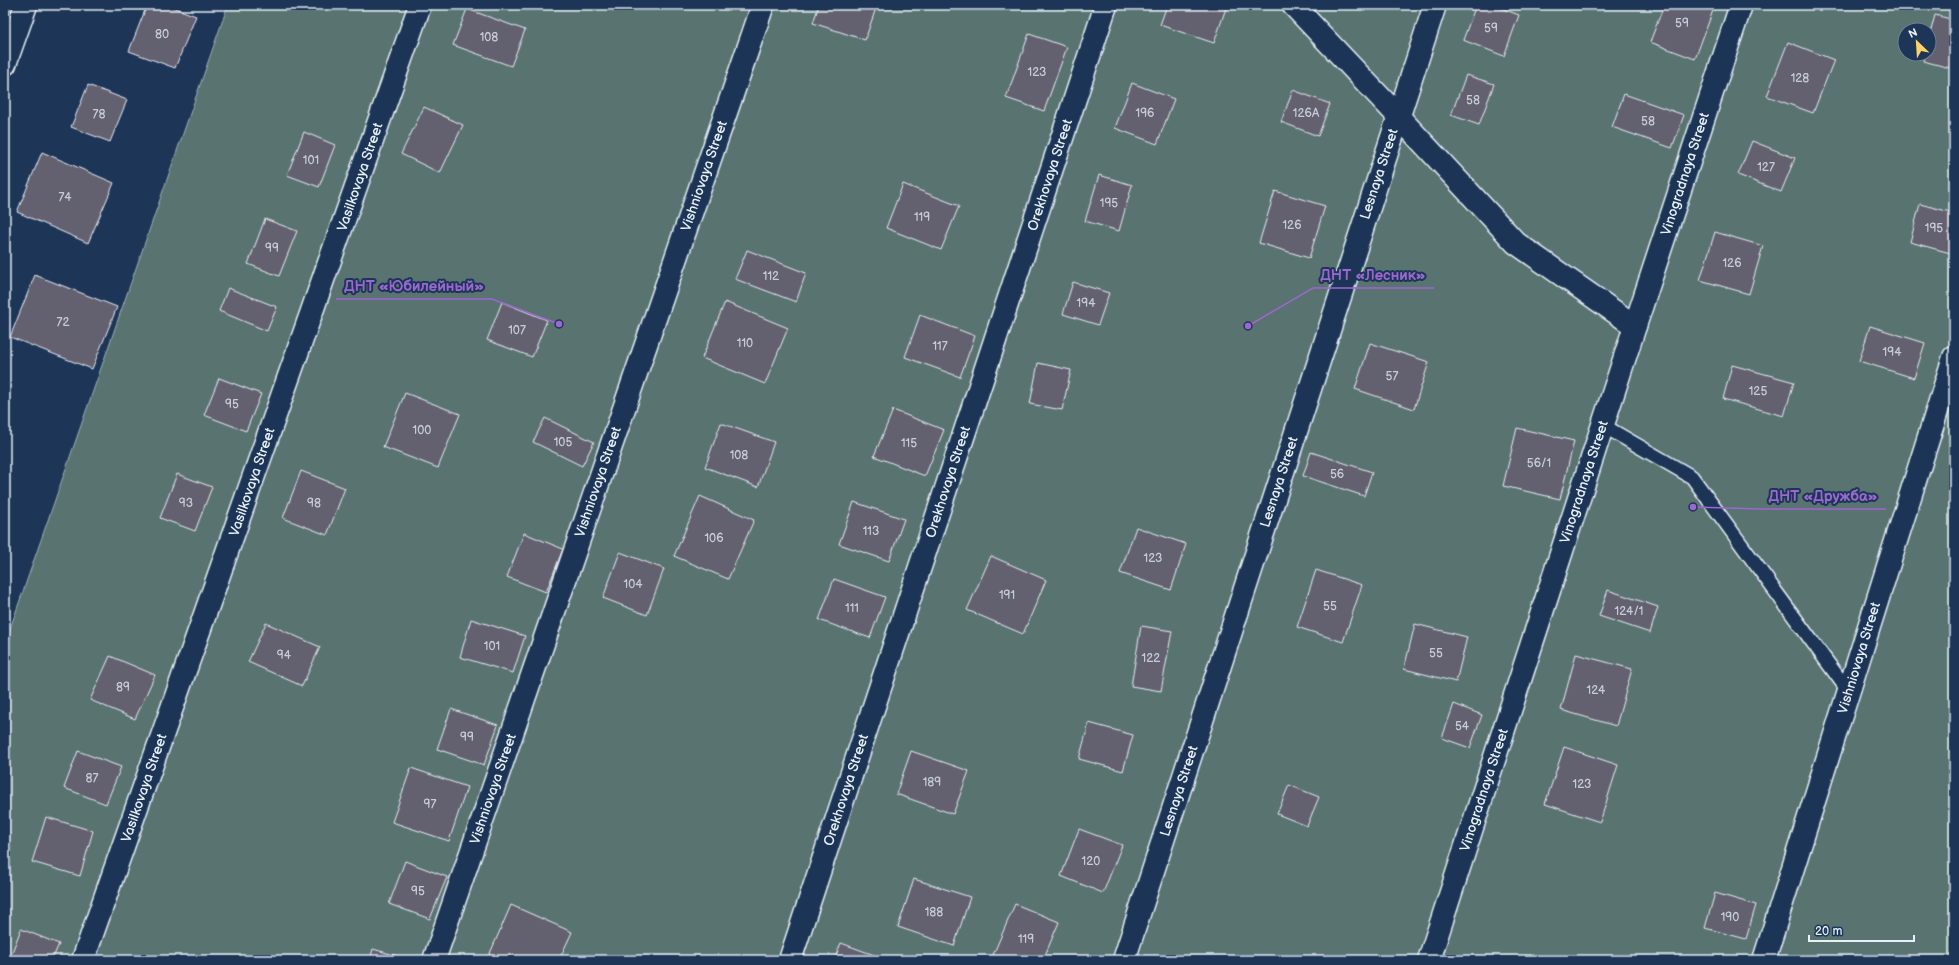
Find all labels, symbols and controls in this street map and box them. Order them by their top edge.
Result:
house number: 59 [1675,16,1689,31]
house number: 59 [1484,21,1498,36]
north arrow [1897,22,1937,62]
text: N [1906,26,1919,41]
house number: 80 [155,27,169,42]
house number: 108 [480,30,498,45]
house number: 123 [1028,65,1046,80]
house number: 128 [1791,71,1809,86]
house number: 58 [1466,93,1480,108]
house number: 196 [1136,106,1154,121]
house number: 126А [1293,106,1320,121]
house number: 78 [93,107,105,122]
street label: Vinogradnaya Street [1657,110,1713,238]
house number: 58 [1641,114,1655,129]
street label: Orekhovaya Street [1024,116,1076,233]
street label: Vishniovaya Street [677,118,731,234]
street label: Vasilkovaya Street [333,120,387,233]
street label: Lesnaya Street [1356,126,1402,222]
house number: 101 [303,153,319,168]
house number: 127 [1757,160,1775,175]
house number: 74 [58,190,72,205]
house number: 195 [1100,196,1118,211]
house number: 119 [914,210,930,225]
house number: 126 [1282,218,1302,233]
house number: 195 [1925,221,1943,236]
house number: 99 [265,241,279,256]
house number: 126 [1722,256,1742,271]
callout: ДНТ «Лесник» [1313,261,1434,288]
text: ДНТ «Лесник» [1320,266,1426,285]
house number: 112 [763,269,779,284]
callout: ДНТ «Юбилейный» [336,272,492,299]
text: ДНТ «Юбилейный» [344,277,484,296]
house number: 194 [1077,296,1096,311]
house number: 72 [57,315,69,330]
house number: 107 [508,323,526,338]
house number: 110 [737,336,753,351]
house number: 117 [932,339,948,354]
house number: 194 [1883,345,1902,360]
house number: 57 [1386,369,1398,384]
house number: 125 [1749,384,1767,399]
house number: 95 [225,397,239,412]
street label: Vinogradnaya Street [1556,418,1612,546]
house number: 100 [413,423,431,438]
street label: Orekhovaya Street [922,423,974,540]
street label: Vishniovaya Street [571,424,625,540]
street label: Vasilkovaya Street [225,425,279,538]
street label: Lesnaya Street [1256,434,1302,530]
house number: 105 [554,435,572,450]
house number: 115 [901,436,917,451]
house number: 108 [730,448,748,463]
house number: 56/1 [1527,456,1551,471]
house number: 56 [1330,467,1344,482]
callout: ДНТ «Дружба» [1761,482,1886,509]
text: ДНТ «Дружба» [1768,487,1878,506]
house number: 93 [179,496,193,511]
house number: 98 [307,496,321,511]
house number: 113 [863,524,879,539]
house number: 106 [704,531,724,546]
house number: 123 [1144,551,1162,566]
house number: 104 [623,577,643,592]
house number: 191 [999,588,1015,603]
house number: 55 [1323,599,1337,614]
street label: Vishniovaya Street [1834,599,1884,716]
house number: 111 [845,601,859,616]
house number: 124/1 [1615,604,1643,619]
house number: 101 [484,639,500,654]
house number: 55 [1429,646,1443,661]
house number: 94 [277,648,292,663]
house number: 122 [1142,651,1160,666]
house number: 89 [116,680,130,695]
house number: 124 [1587,683,1606,698]
house number: 54 [1455,719,1470,734]
street label: Vinogradnaya Street [1456,726,1512,854]
house number: 99 [460,730,474,745]
street label: Vasilkovaya Street [117,731,171,844]
street label: Vishniovaya Street [466,731,520,847]
street label: Orekhovaya Street [820,731,872,848]
street label: Lesnaya Street [1156,743,1202,839]
house number: 87 [86,771,99,786]
house number: 189 [923,775,941,790]
house number: 123 [1573,777,1591,792]
house number: 97 [424,797,437,812]
house number: 120 [1082,854,1100,869]
house number: 95 [411,884,425,899]
house number: 188 [925,905,943,920]
house number: 190 [1721,910,1739,925]
scale bar [1809,917,1914,943]
text: 20 m [1815,924,1842,939]
house number: 119 [1018,932,1034,947]

